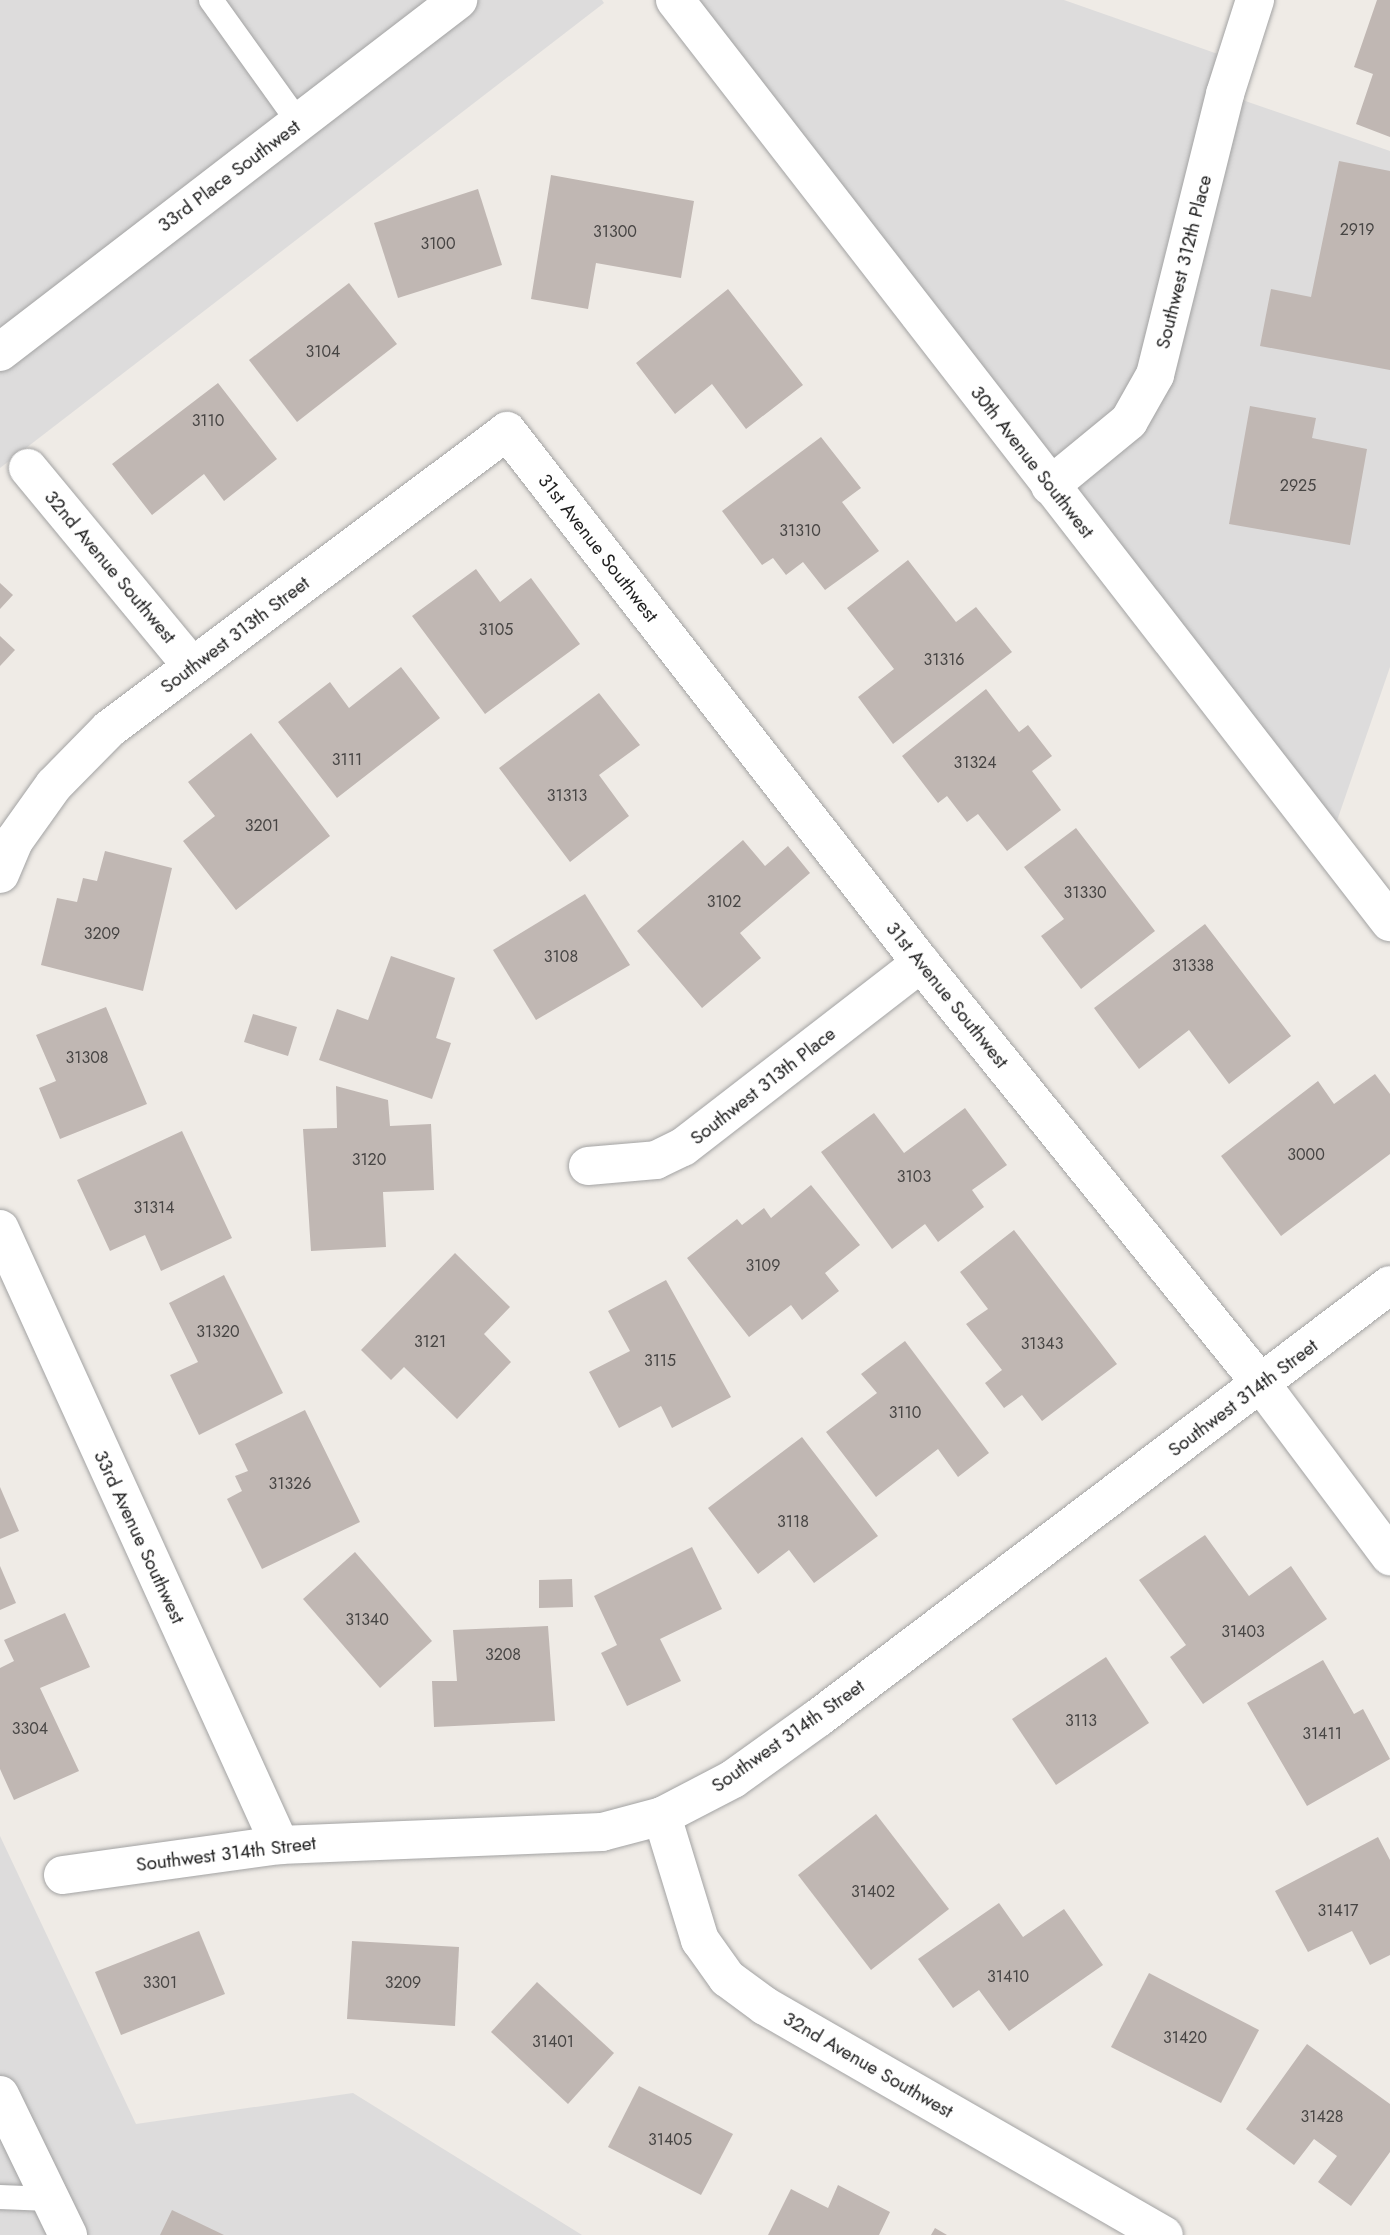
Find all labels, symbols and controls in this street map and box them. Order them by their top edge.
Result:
street label: 33rd Place Southwest [153,115,305,237]
street label: Southwest 312th Place [1151,173,1217,351]
house number: 2919 [1340,220,1374,240]
house number: 31300 [593,222,637,242]
house number: 3100 [420,234,456,254]
house number: 3104 [306,342,340,362]
street label: 30th Avenue Southwest [966,381,1098,543]
house number: 3110 [192,411,224,431]
street label: 31st Avenue Southwest [533,469,663,627]
house number: 2925 [1280,476,1316,496]
street label: 32nd Avenue Southwest [39,486,181,648]
house number: 31310 [779,521,821,541]
street label: Southwest 313th Street [156,572,314,698]
house number: 3105 [479,620,513,640]
house number: 31316 [923,650,965,670]
house number: 3111 [332,750,362,770]
house number: 31324 [953,753,997,773]
house number: 31313 [547,786,587,806]
house number: 3201 [245,816,279,836]
house number: 31330 [1063,883,1107,903]
house number: 3102 [707,892,741,912]
street label: 31st Avenue Southwest [881,917,1013,1073]
house number: 3209 [84,924,120,944]
house number: 3108 [544,947,578,967]
house number: 31338 [1172,956,1214,976]
street label: Southwest 313th Place [686,1022,840,1150]
house number: 31308 [65,1048,109,1068]
house number: 3000 [1287,1145,1325,1165]
house number: 3120 [352,1150,386,1170]
house number: 3103 [897,1167,931,1187]
house number: 31314 [133,1198,175,1218]
house number: 3109 [746,1256,780,1276]
house number: 31320 [196,1322,240,1342]
house number: 3121 [414,1332,446,1352]
house number: 31343 [1021,1334,1063,1354]
street label: Southwest 314th Street [1164,1334,1322,1462]
house number: 3115 [644,1351,676,1371]
house number: 3110 [889,1403,921,1423]
street label: 33rd Avenue Southwest [89,1447,189,1627]
house number: 31326 [269,1474,311,1494]
house number: 3118 [777,1512,809,1532]
house number: 31340 [345,1610,389,1630]
house number: 31403 [1221,1622,1265,1642]
house number: 3208 [485,1645,521,1665]
street label: Southwest 314th Street [707,1675,869,1797]
house number: 3113 [1065,1711,1097,1731]
house number: 3304 [12,1719,48,1739]
house number: 31411 [1302,1724,1342,1744]
street label: Southwest 314th Street [135,1832,317,1876]
house number: 31402 [851,1882,895,1902]
house number: 31417 [1318,1901,1358,1921]
house number: 31410 [987,1967,1029,1987]
house number: 3301 [143,1973,177,1993]
house number: 3209 [385,1973,421,1993]
street label: 32nd Avenue Southwest [779,2007,957,2123]
house number: 31420 [1163,2028,1207,2048]
house number: 31401 [532,2032,574,2052]
house number: 31428 [1300,2107,1344,2127]
house number: 31405 [648,2130,692,2150]

